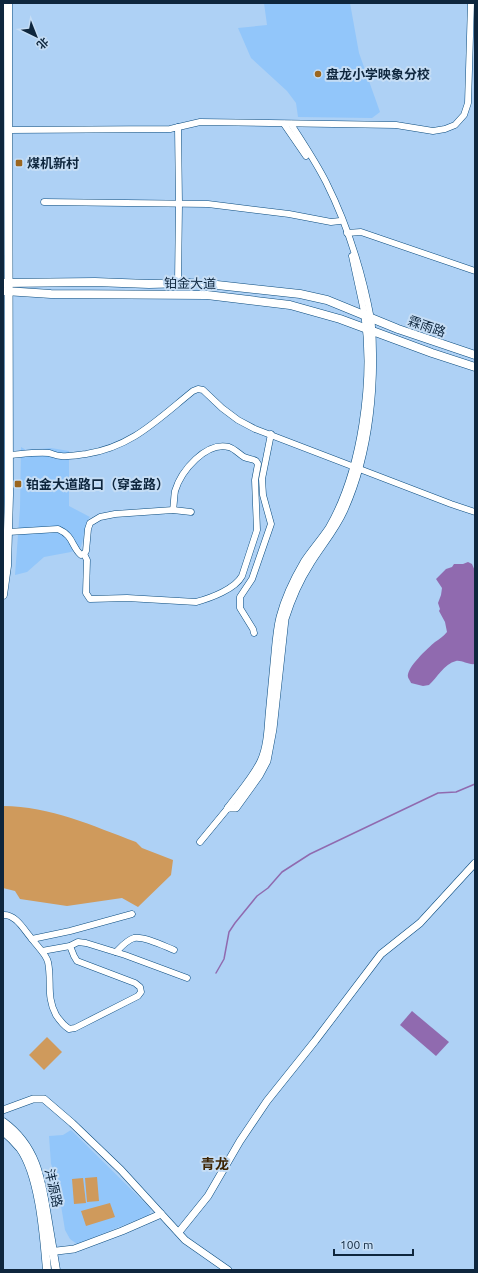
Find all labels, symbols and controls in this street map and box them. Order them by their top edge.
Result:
north arrow [16,16,56,56]
text: 北 [35,35,51,51]
place label: 盘龙小学映象分校 [326,67,430,81]
marker: 盘龙小学映象分校 [313,69,323,79]
place label: 煤机新村 [27,156,79,170]
marker: 煤机新村 [14,158,24,168]
street label: 铂金大道 [164,276,216,290]
street label: 霖雨路 [406,313,448,339]
place label: 铂金大道路口（穿金路） [26,477,169,491]
marker: 铂金大道路口（穿金路） [13,479,23,489]
district label: 青龙 [201,1156,229,1172]
street label: 沣源路 [43,1167,65,1209]
scale bar [334,1231,413,1257]
text: 100 m [340,1238,373,1251]

